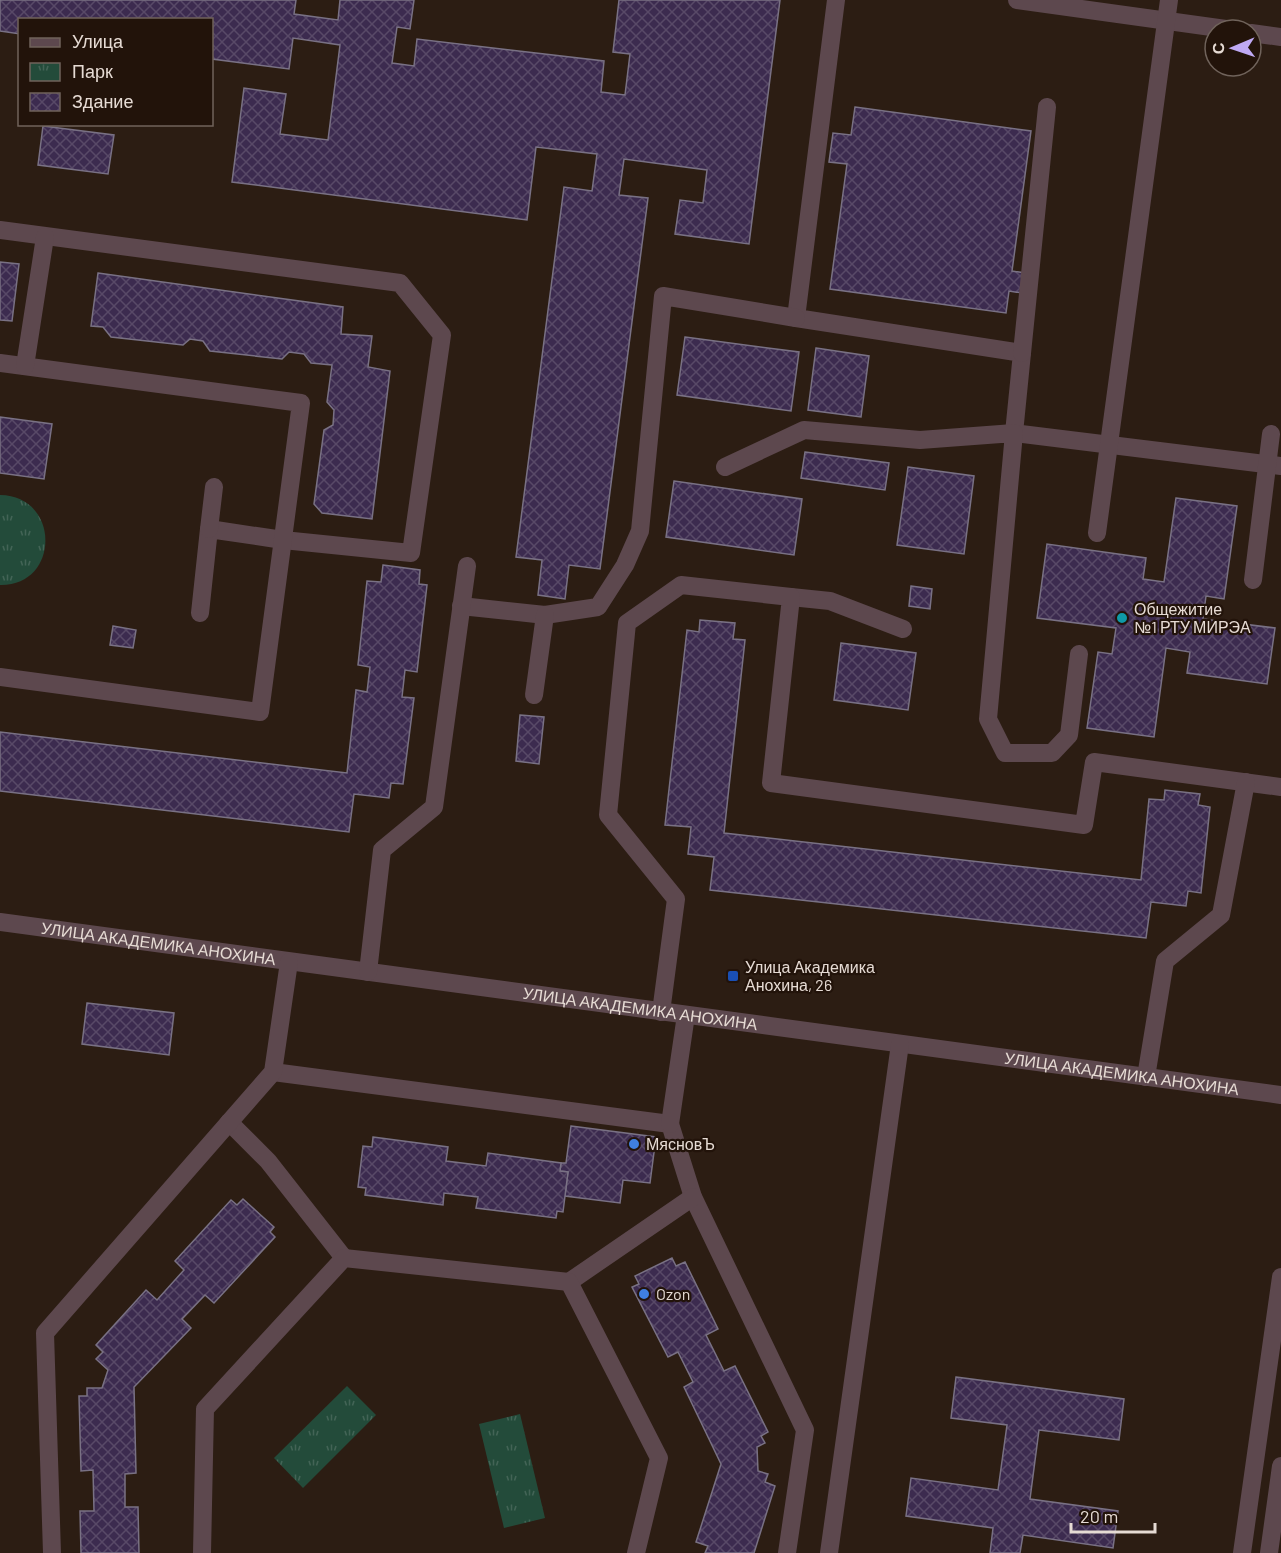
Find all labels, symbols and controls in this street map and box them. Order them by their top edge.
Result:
legend [18,18,213,126]
north arrow [1203,18,1263,78]
text: Улица [72,30,124,52]
text: С [1208,42,1227,55]
text: Парк [72,60,113,82]
text: Здание [72,90,133,112]
place label: Общежитие №1 РТУ МИРЭА [1134,599,1251,636]
marker: Общежитие №1 РТУ МИРЭА [1115,611,1129,625]
street label: УЛИЦА АКАДЕМИКА АНОХИНА [40,918,277,968]
place label: Улица Академика Анохина, 26 [745,957,875,994]
marker: Улица Академика Анохина, 26 [726,969,740,983]
street label: УЛИЦА АКАДЕМИКА АНОХИНА [522,983,759,1033]
street label: УЛИЦА АКАДЕМИКА АНОХИНА [1003,1048,1241,1098]
place label: МясновЪ [646,1134,715,1153]
marker: МясновЪ [627,1137,641,1151]
place label: Ozon [656,1284,690,1303]
marker: Ozon [637,1287,651,1301]
scale bar [1071,1496,1155,1534]
text: 20 m [1080,1505,1118,1527]

